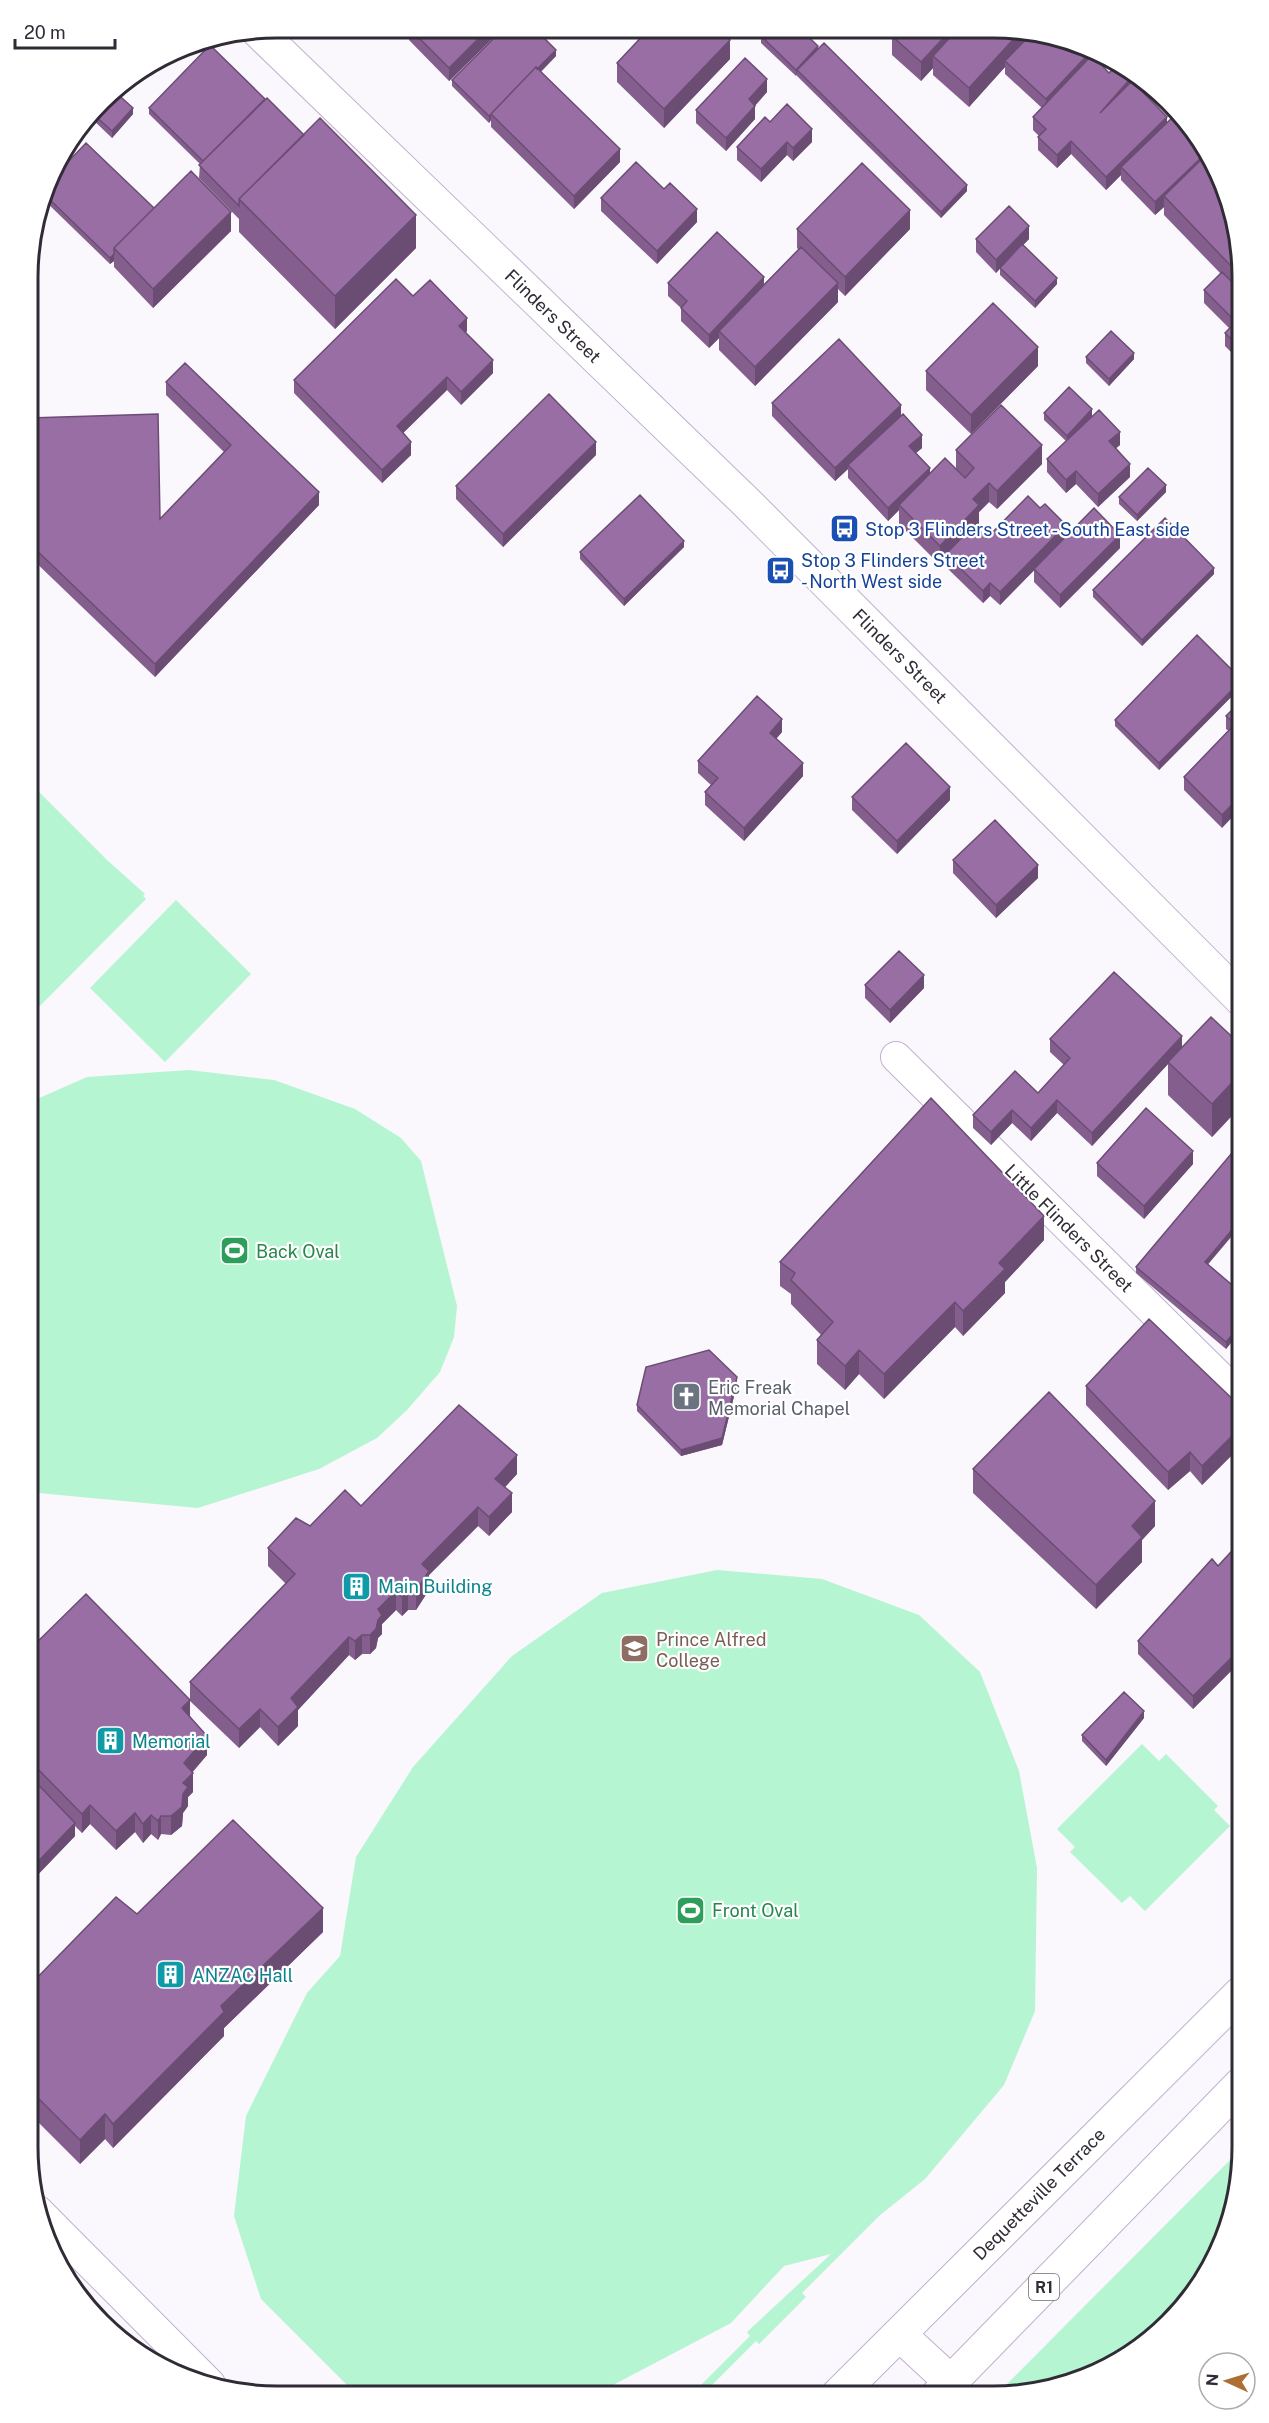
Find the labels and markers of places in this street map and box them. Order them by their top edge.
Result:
bus stop icon: Stop 3 Flinders Street - South East side [828,513,860,545]
place label: Stop 3 Flinders Street - South East side [865,519,1190,540]
place label: Stop 3 Flinders Street - North West side [801,550,985,592]
bus stop icon: Stop 3 Flinders Street - North West side [764,554,796,586]
sports icon: Back Oval [219,1235,251,1267]
place label: Back Oval [256,1241,340,1262]
place label: Eric Freak Memorial Chapel [708,1377,850,1419]
church icon: Eric Freak Memorial Chapel [671,1381,703,1413]
building icon: Main Building [341,1570,373,1602]
place label: Main Building [378,1576,492,1597]
place label: Prince Alfred College [656,1629,766,1671]
school or university icon: Prince Alfred College [619,1633,651,1665]
building icon: Memorial [95,1725,127,1757]
place label: Memorial [132,1731,211,1752]
sports icon: Front Oval [675,1894,707,1926]
place label: Front Oval [712,1900,799,1921]
building icon: ANZAC Hall [155,1959,187,1991]
place label: ANZAC Hall [192,1965,293,1986]

